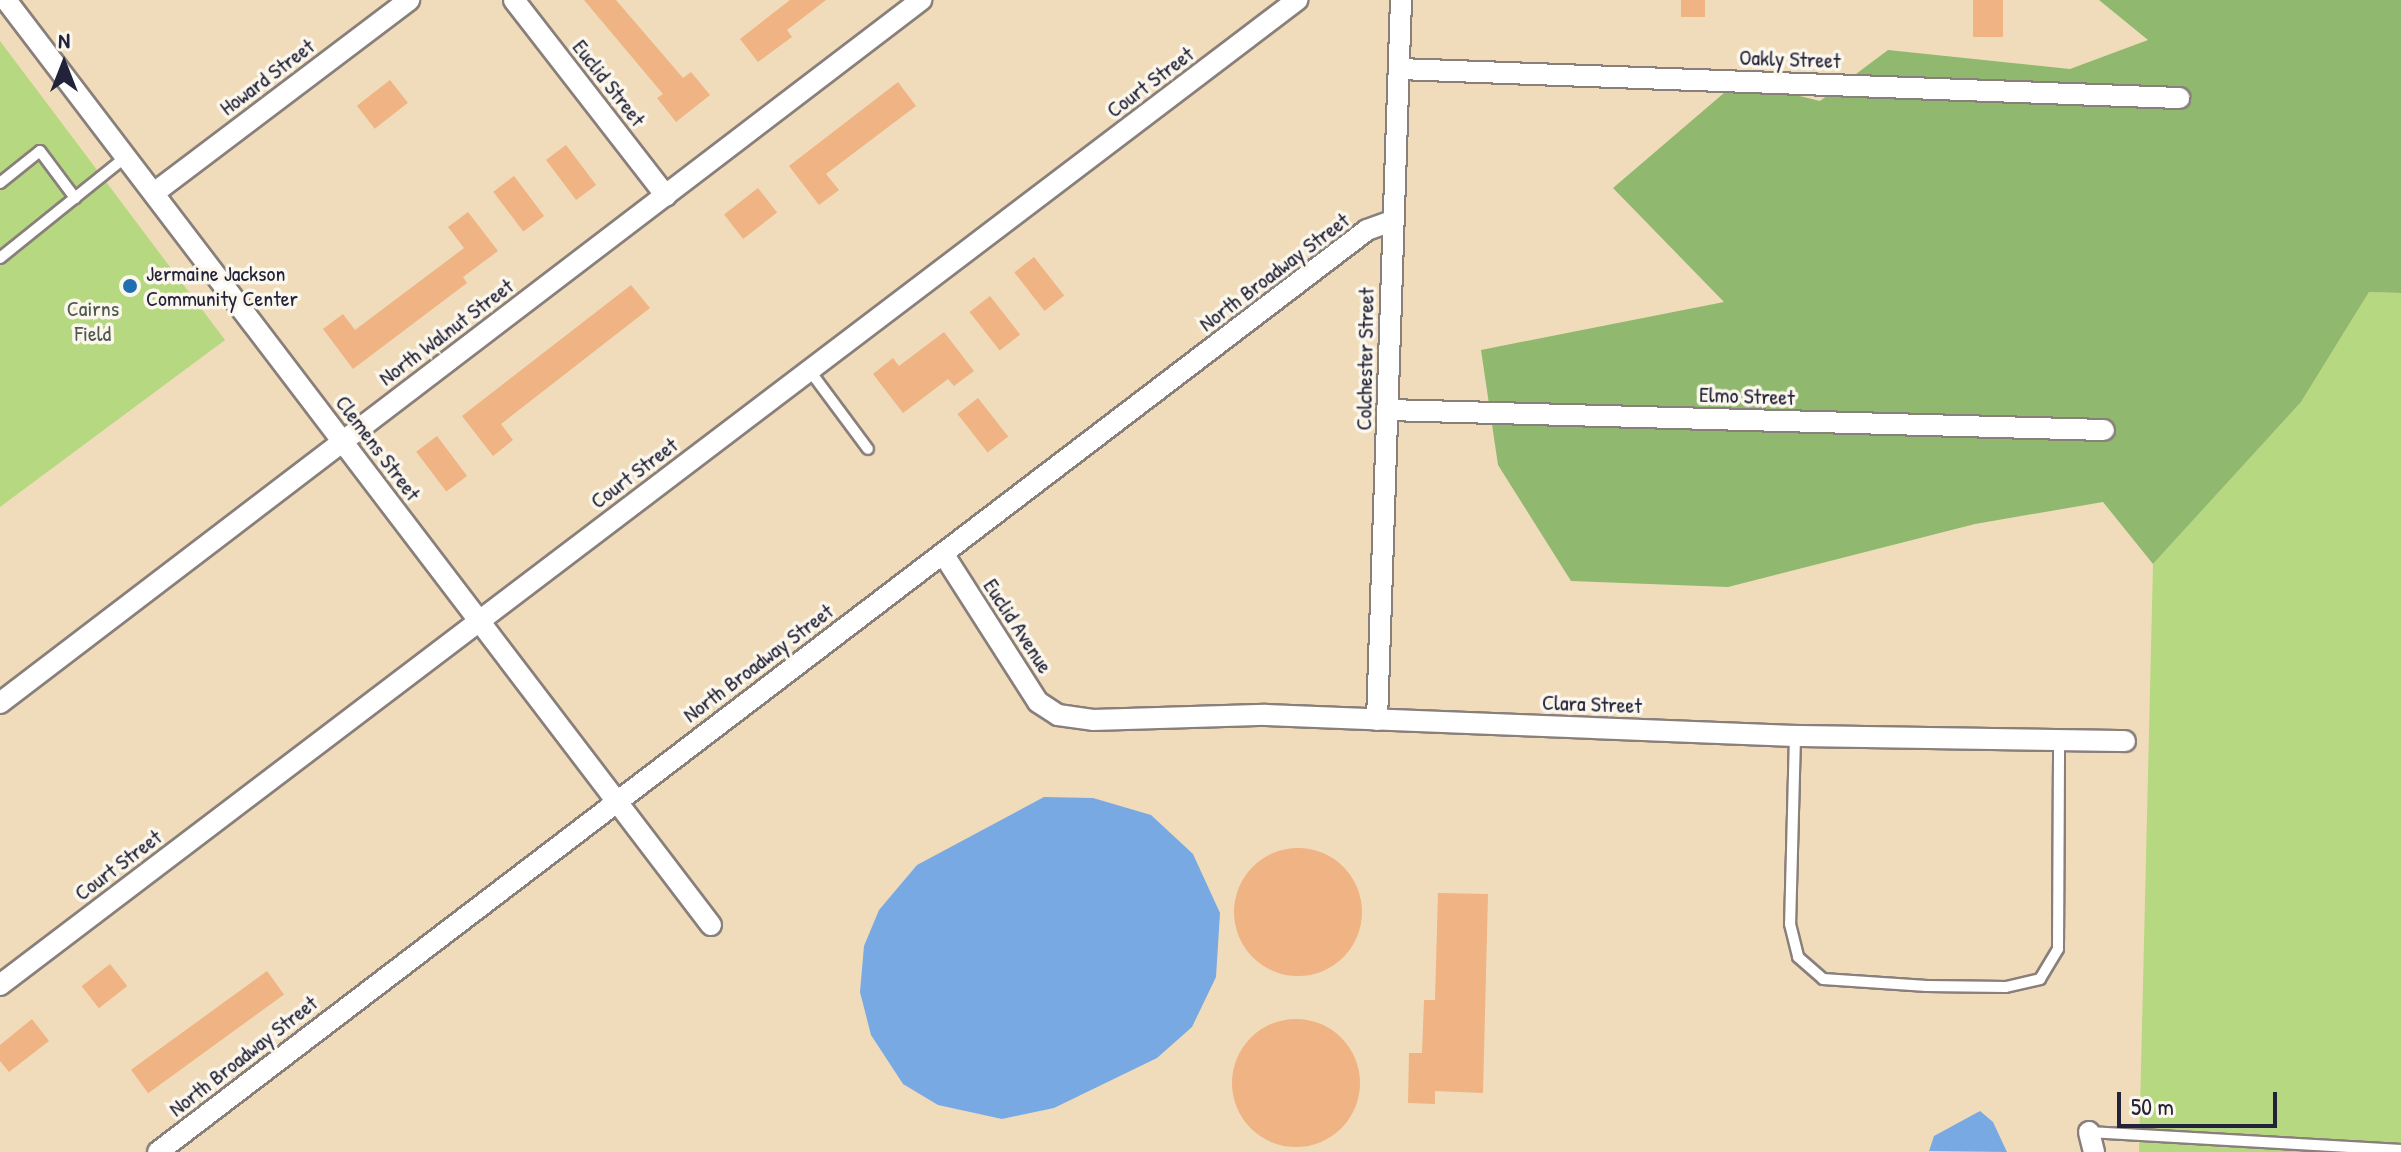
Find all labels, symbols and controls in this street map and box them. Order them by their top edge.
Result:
north arrow [24,24,104,104]
text: N [58,25,70,55]
street label: Howard Street [215,33,319,121]
street label: Euclid Street [567,34,651,132]
street label: Court Street [1101,41,1199,123]
street label: Oakly Street [1739,44,1841,74]
street label: North Broadway Street [1194,207,1354,337]
place label: Jermaine Jackson Community Center [146,260,298,312]
street label: North Walnut Street [374,273,518,391]
marker: Jermaine Jackson Community Center [121,277,139,295]
street label: Colchester Street [1351,287,1379,431]
park label: Cairns Field [67,295,119,346]
street label: Elmo Street [1699,381,1795,411]
street label: Clemens Street [330,390,426,506]
street label: Court Street [585,432,683,514]
street label: Euclid Avenue [978,574,1058,678]
street label: North Broadway Street [678,598,838,728]
street label: Clara Street [1542,689,1642,719]
street label: Court Street [69,824,167,906]
street label: North Broadway Street [164,990,322,1122]
scale bar [2121,1076,2281,1126]
text: 50 m [2131,1090,2174,1122]

